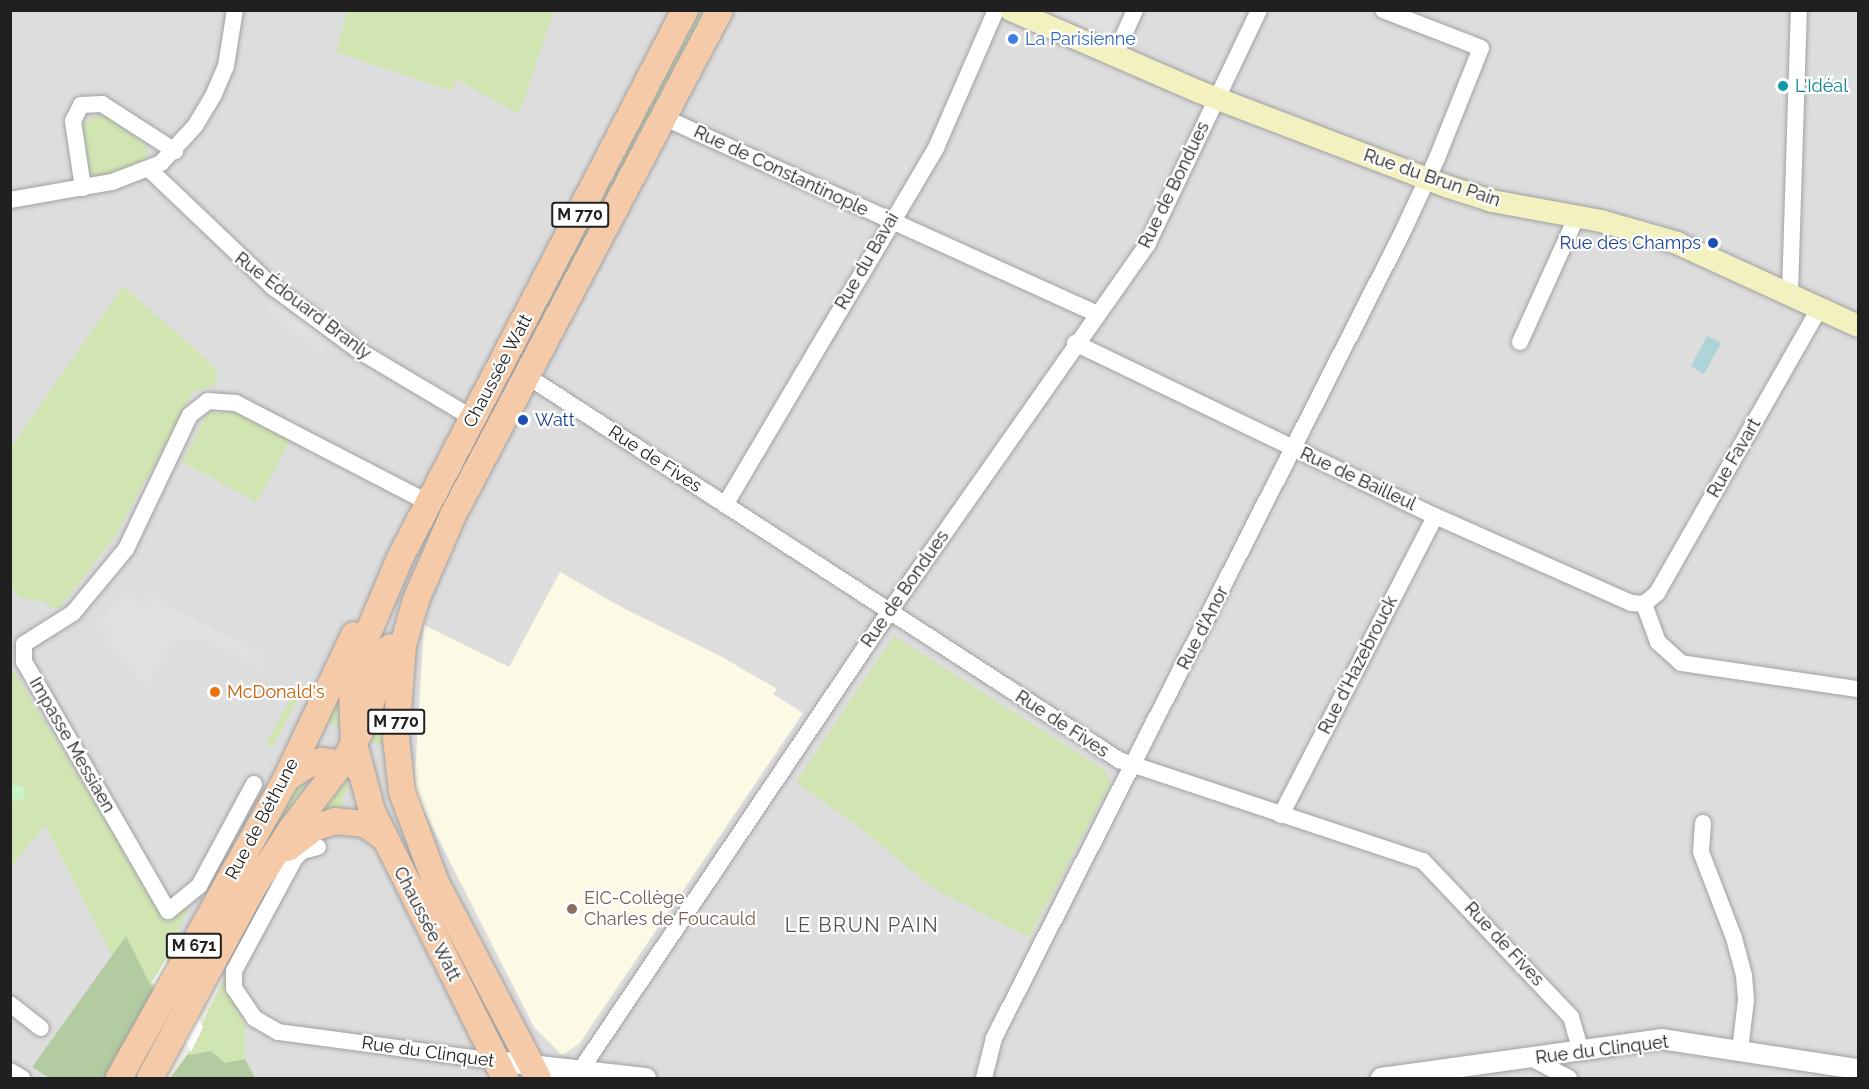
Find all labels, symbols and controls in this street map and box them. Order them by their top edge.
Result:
place label: La Parisienne [1025,28,1136,50]
marker: La Parisienne [1006,32,1020,46]
place label: L'Idéal [1795,75,1848,97]
marker: L'Idéal [1776,79,1790,93]
street label: Rue de Bondues [1134,118,1214,252]
street label: Rue de Constantinople [690,121,872,221]
street label: Rue du Brun Pain [1361,144,1503,212]
road number: M 770 [550,202,610,228]
street label: Rue du Bavai [831,209,903,313]
place label: Rue des Champs [1559,232,1701,254]
marker: Rue des Champs [1706,236,1720,250]
street label: Rue Édouard Branly [230,248,376,364]
street label: Chaussée Watt [459,310,537,432]
place label: Watt [535,409,575,431]
marker: Watt [516,413,530,427]
street label: Rue Favart [1703,415,1765,501]
street label: Rue de Fives [604,421,706,497]
street label: Rue de Bailleul [1297,443,1419,515]
street label: Rue de Bondues [857,526,953,652]
street label: Rue d'Anor [1173,583,1233,673]
street label: Rue d'Hazebrouck [1314,592,1402,738]
street label: Impasse Messiaen [24,673,120,817]
place label: McDonald's [227,681,325,703]
marker: McDonald's [208,685,222,699]
street label: Rue de Fives [1011,686,1113,762]
road number: M 770 [366,709,426,735]
street label: Rue de Béthune [221,755,303,883]
street label: Chaussée Watt [389,863,465,985]
place label: EIC-Collège Charles de Foucauld [584,888,756,930]
street label: Rue de Fives [1460,898,1548,990]
marker: EIC-Collège Charles de Foucauld [565,902,579,916]
district label: LE BRUN PAIN [785,913,939,937]
road number: M 671 [166,933,222,959]
street label: Rue du Clinquet [1534,1031,1670,1069]
street label: Rue du Clinquet [360,1032,496,1072]

